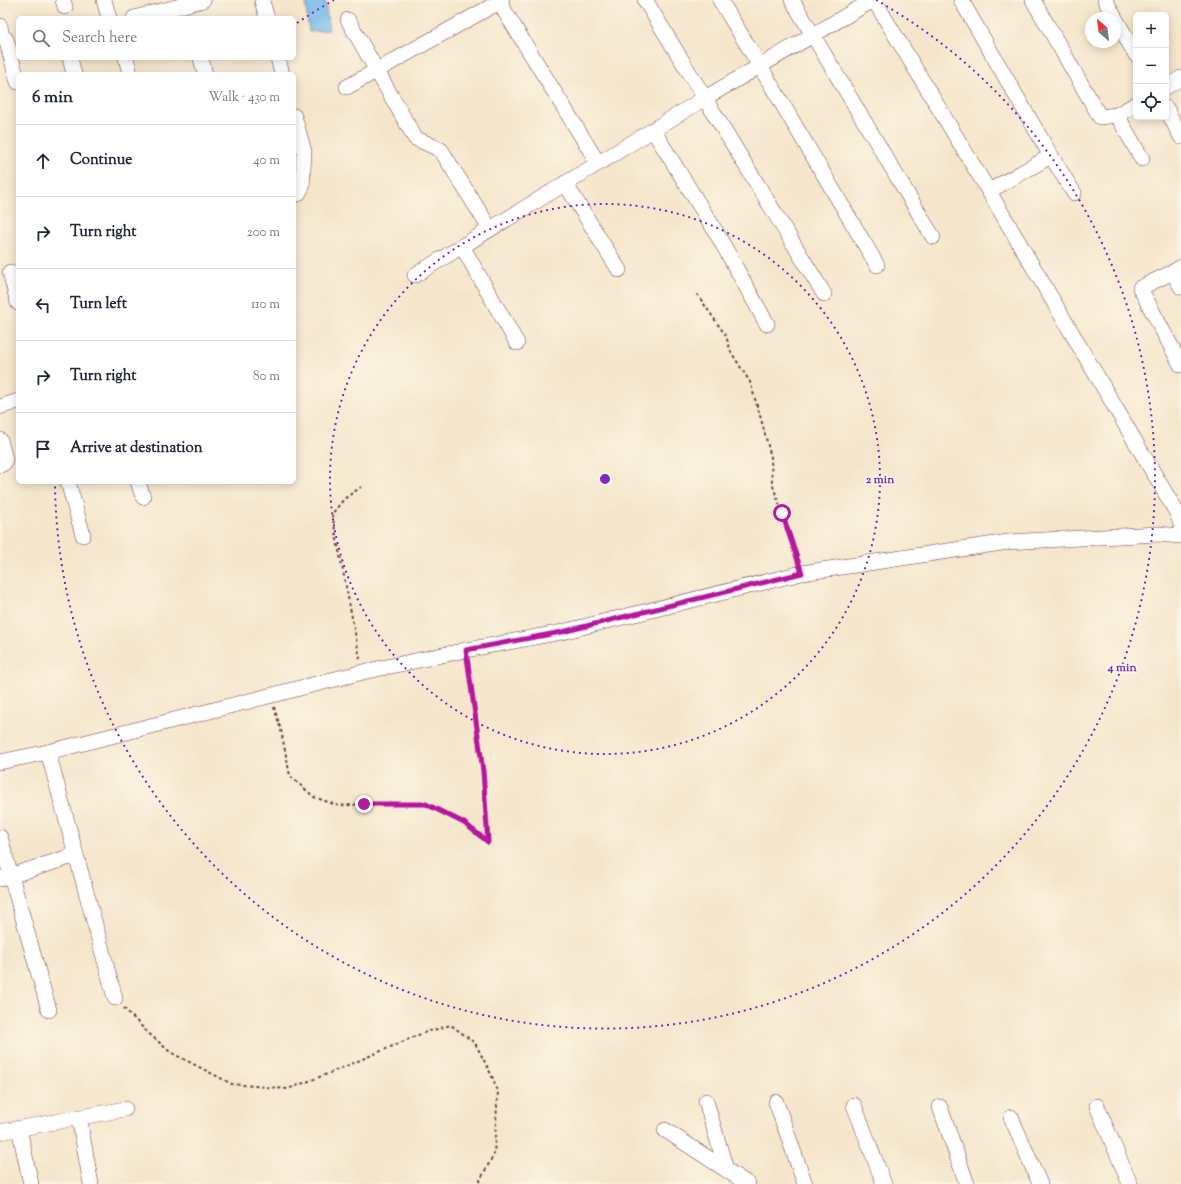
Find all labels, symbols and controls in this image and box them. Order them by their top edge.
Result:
north arrow [1085,12,1121,48]
map controls [1133,12,1169,120]
button: + [1133,12,1169,48]
search box [16,16,296,60]
icon: search [30,27,52,49]
text: Search here [62,28,137,49]
button: − [1133,48,1169,84]
button: locate [1133,84,1169,120]
text: 6 min [32,86,73,110]
text: Walk · 430 m [209,89,280,107]
icon: ahead [32,150,54,172]
text: Continue [70,150,132,171]
text: 40 m [253,152,280,170]
icon: right [32,222,54,244]
text: Turn right [70,222,136,243]
text: 200 m [247,224,280,242]
icon: left [32,294,54,316]
text: Turn left [70,294,127,315]
text: 110 m [251,296,280,314]
icon: right [32,366,54,388]
text: Turn right [70,366,136,387]
text: 80 m [253,368,280,386]
icon: arrive [32,438,54,460]
text: Arrive at destination [70,438,203,459]
text: 2 min [866,471,895,489]
centre of rings [598,472,612,486]
route start [773,504,791,522]
text: 4 min [1106,659,1137,677]
route end [355,795,373,813]

